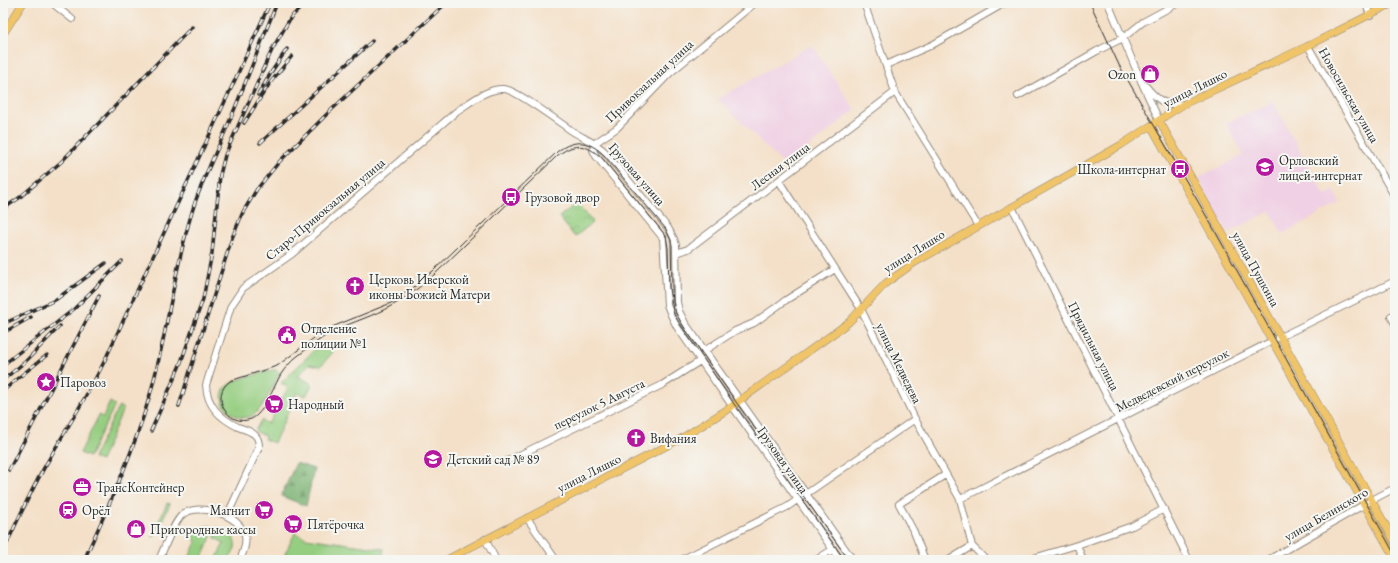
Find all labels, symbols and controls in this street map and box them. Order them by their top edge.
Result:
street label: Привокзальная улица [601,35,697,126]
street label: Новосильская улица [1315,44,1384,146]
shop icon: Ozon [1139,63,1161,85]
street label: улица Ляшко [1160,65,1230,111]
place label: Ozon [1108,66,1136,83]
street label: Лесная улица [747,138,814,194]
street label: Грузовая улица [605,139,670,210]
place label: Орловский лицей-интернат [1279,152,1363,184]
street label: Старо-Привокзальная улица [262,153,389,264]
school or university icon: Орловский лицей-интернат [1254,156,1276,178]
bus stop icon: Школа-интернат [1169,158,1191,180]
place label: Школа-интернат [1077,161,1167,178]
bus stop icon: Грузовой двор [500,186,522,208]
place label: Грузовой двор [525,189,600,206]
street label: улица Ляшко [880,225,948,277]
street label: улица Пушкина [1228,228,1284,310]
place label: Церковь Иверской иконы Божией Матери [369,271,491,303]
church icon: Церковь Иверской иконы Божией Матери [344,275,366,297]
street label: Прядильная улица [1064,299,1124,394]
place label: Отделение полиции №1 [301,320,367,352]
street label: улица Медведева [872,320,926,407]
public building icon: Отделение полиции №1 [276,324,298,346]
street label: Медведевский переулок [1113,344,1232,416]
place icon: Паровоз [35,371,57,393]
place label: Паровоз [60,374,106,391]
street label: переулок 5 Августа [551,374,648,433]
supermarket icon: Народный [263,393,285,415]
place label: Народный [288,396,344,413]
street label: Грузовая улица [754,423,813,498]
church icon: Вифания [625,427,647,449]
place label: Вифания [650,430,697,447]
school or university icon: Детский сад № 89 [422,448,444,470]
street label: улица Ляшко [554,450,624,496]
place label: Детский сад № 89 [447,451,540,468]
office icon: ТрансКонтейнер [71,476,93,498]
place label: ТрансКонтейнер [96,479,185,496]
street label: улица Белинского [1281,483,1371,545]
station icon: Орёл [57,499,79,521]
supermarket icon: Магнит [253,499,275,521]
place label: Орёл [82,502,110,519]
place label: Магнит [210,502,251,519]
supermarket icon: Пятёрочка [282,513,304,535]
place label: Пятёрочка [307,516,365,533]
shop icon: Пригородные кассы [125,518,147,540]
place label: Пригородные кассы [150,521,256,538]

